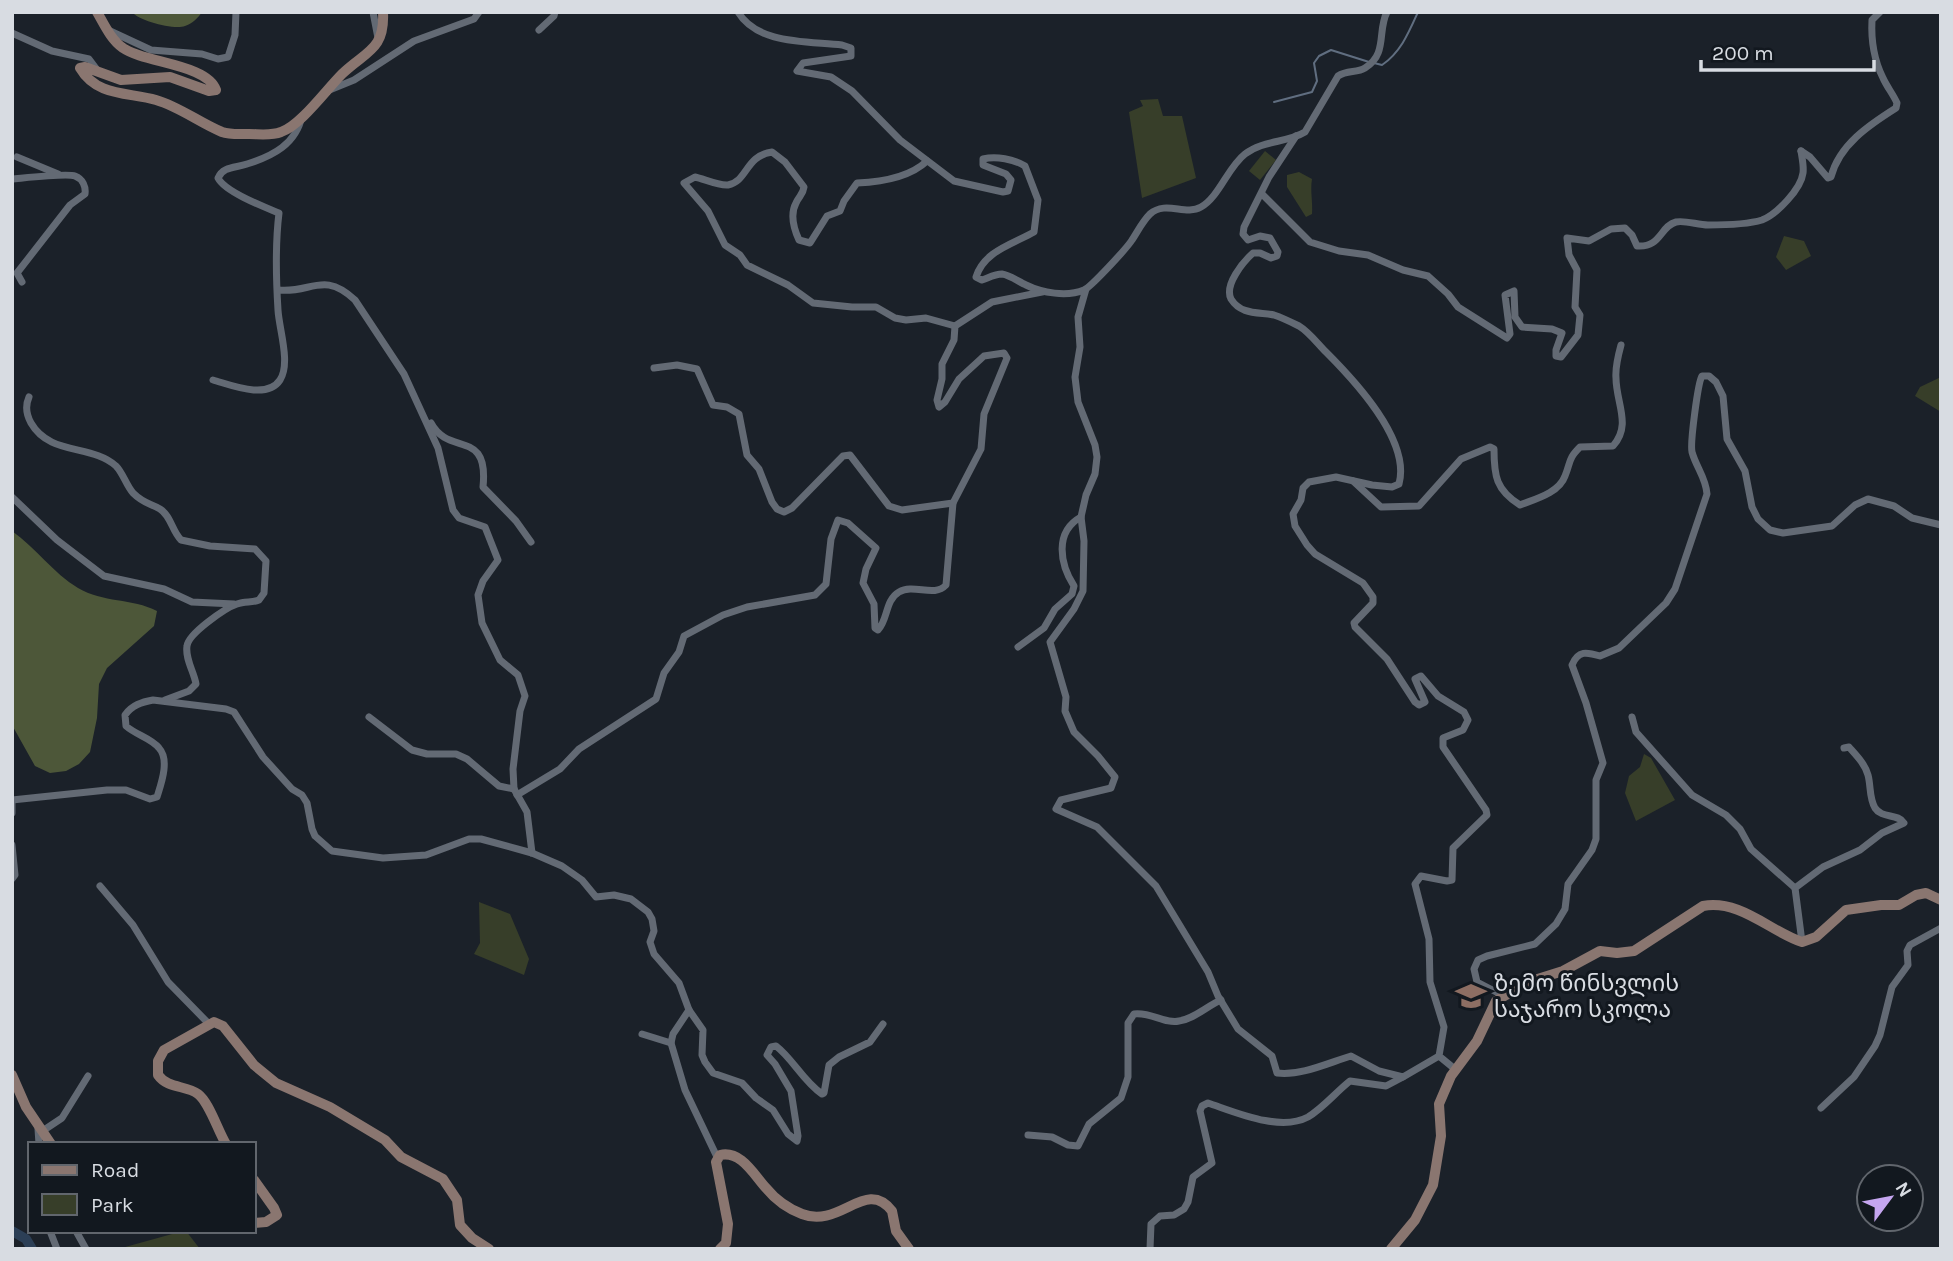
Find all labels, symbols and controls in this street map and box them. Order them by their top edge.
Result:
scale bar [1701,28,1874,72]
text: 200 m [1712,41,1774,65]
place label: ზემო წინსვლის საჯარო სკოლა [1494,970,1679,1023]
school or university icon: ზემო წინსვლის საჯარო სკოლა [1454,979,1488,1013]
legend [28,1142,256,1233]
text: Road [91,1158,139,1182]
north arrow [1855,1163,1925,1233]
text: N [1891,1178,1917,1201]
text: Park [91,1193,134,1217]

